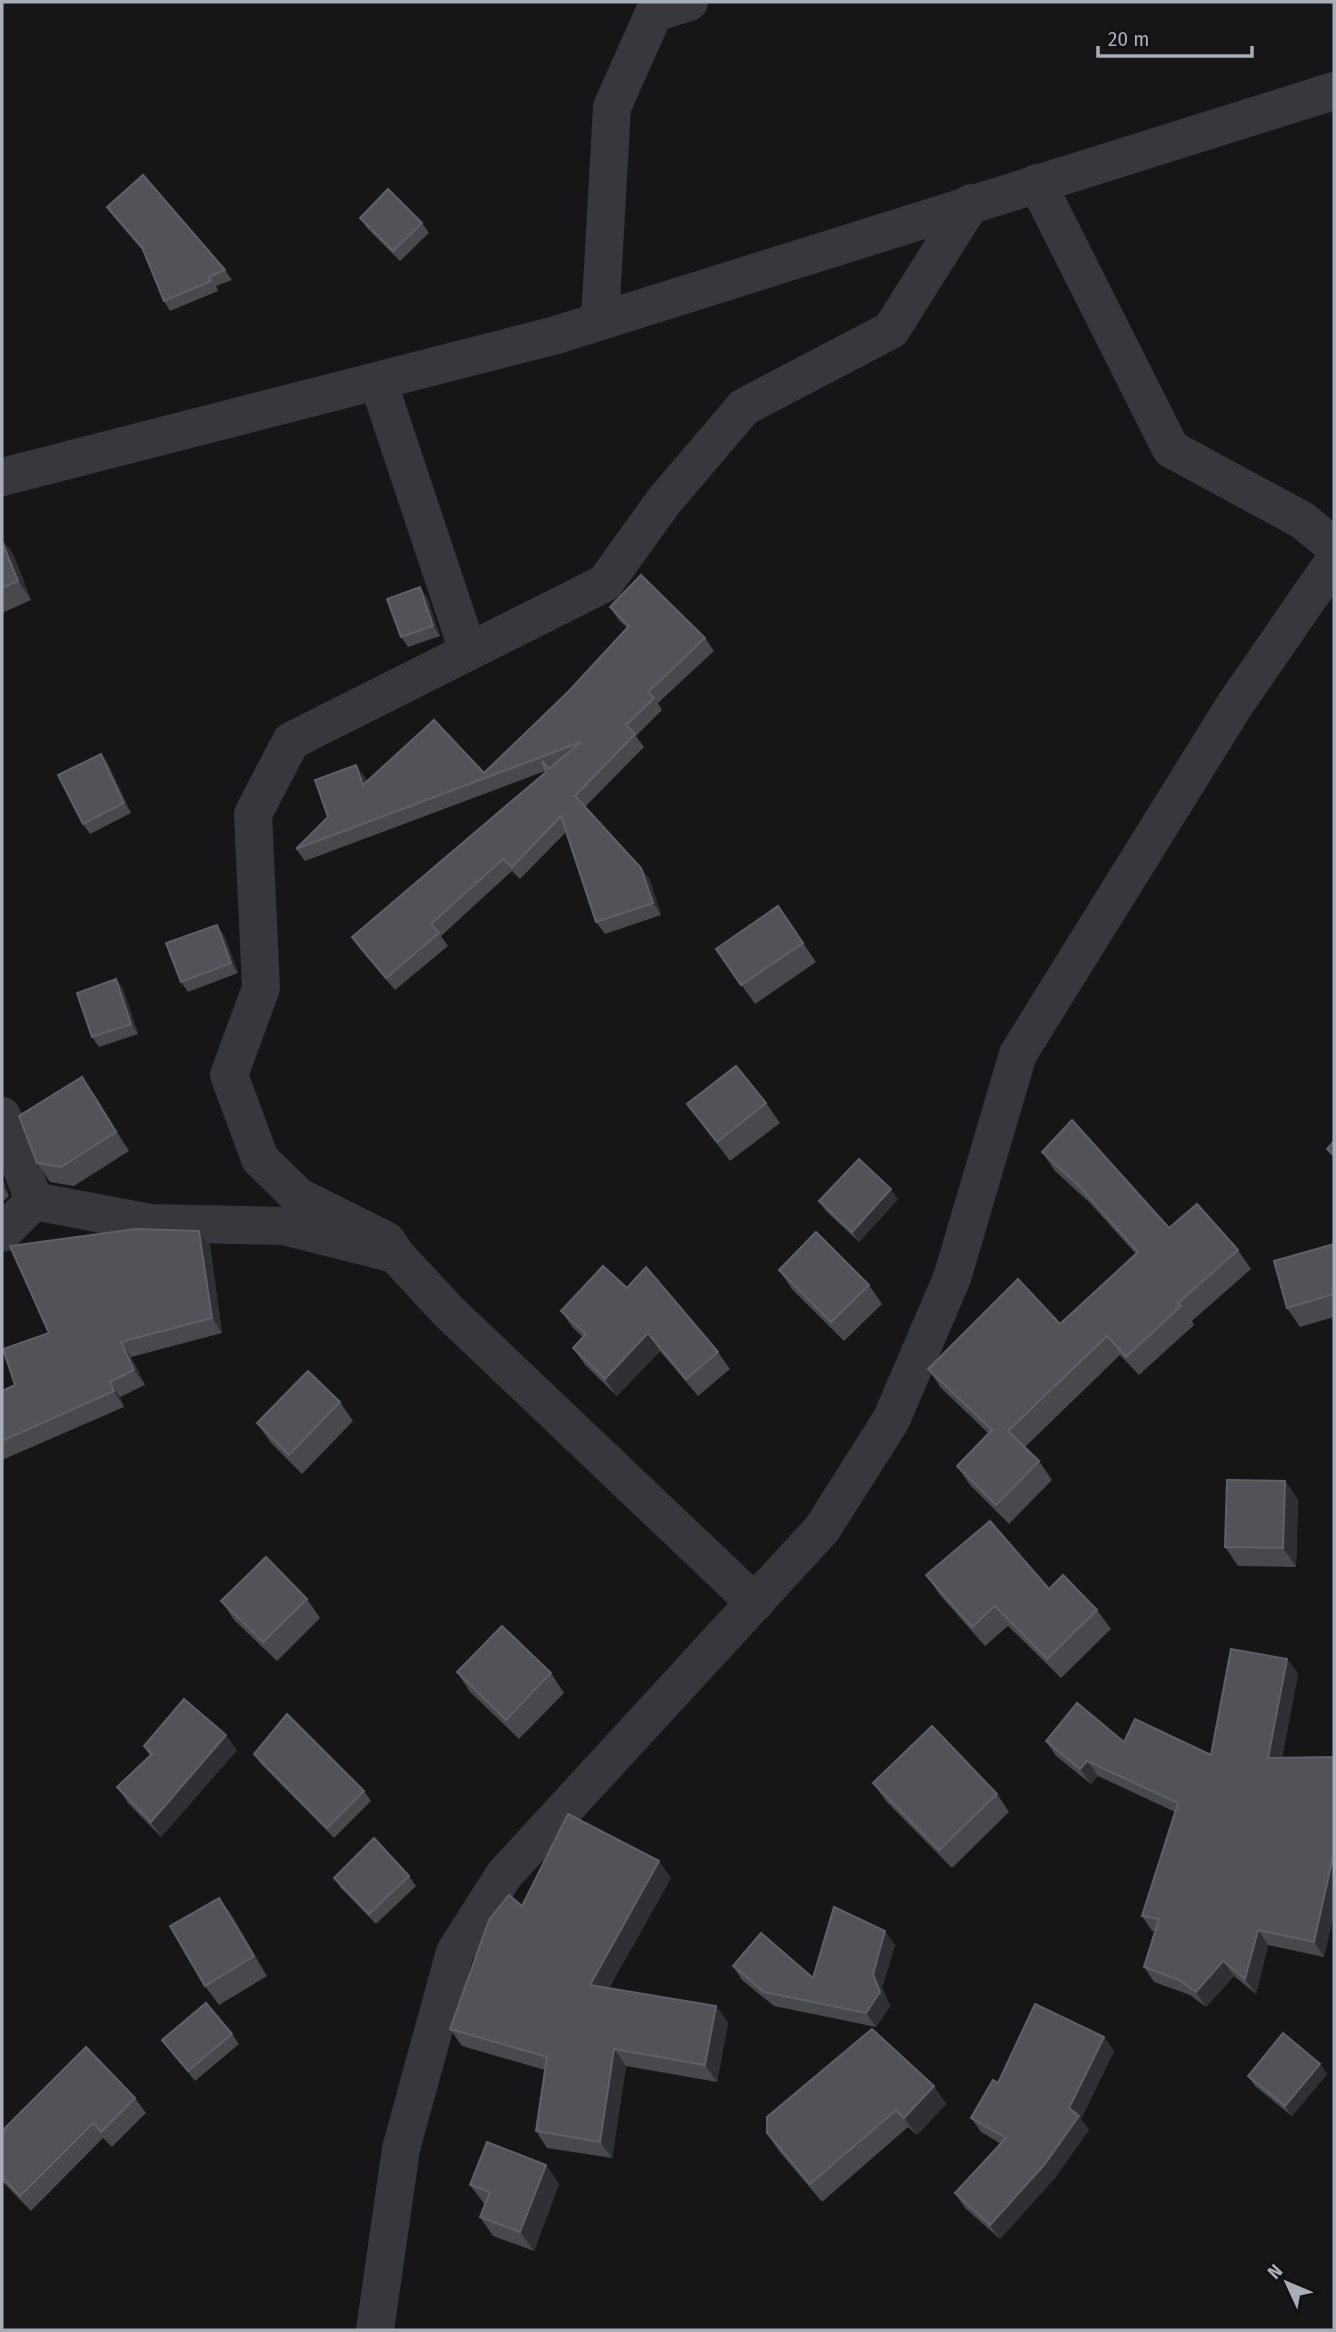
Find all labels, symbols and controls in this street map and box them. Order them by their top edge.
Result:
scale bar [1098,14,1252,58]
text: 20 m [1108,26,1149,52]
north arrow [1252,2248,1322,2318]
text: N [1263,2259,1287,2284]

